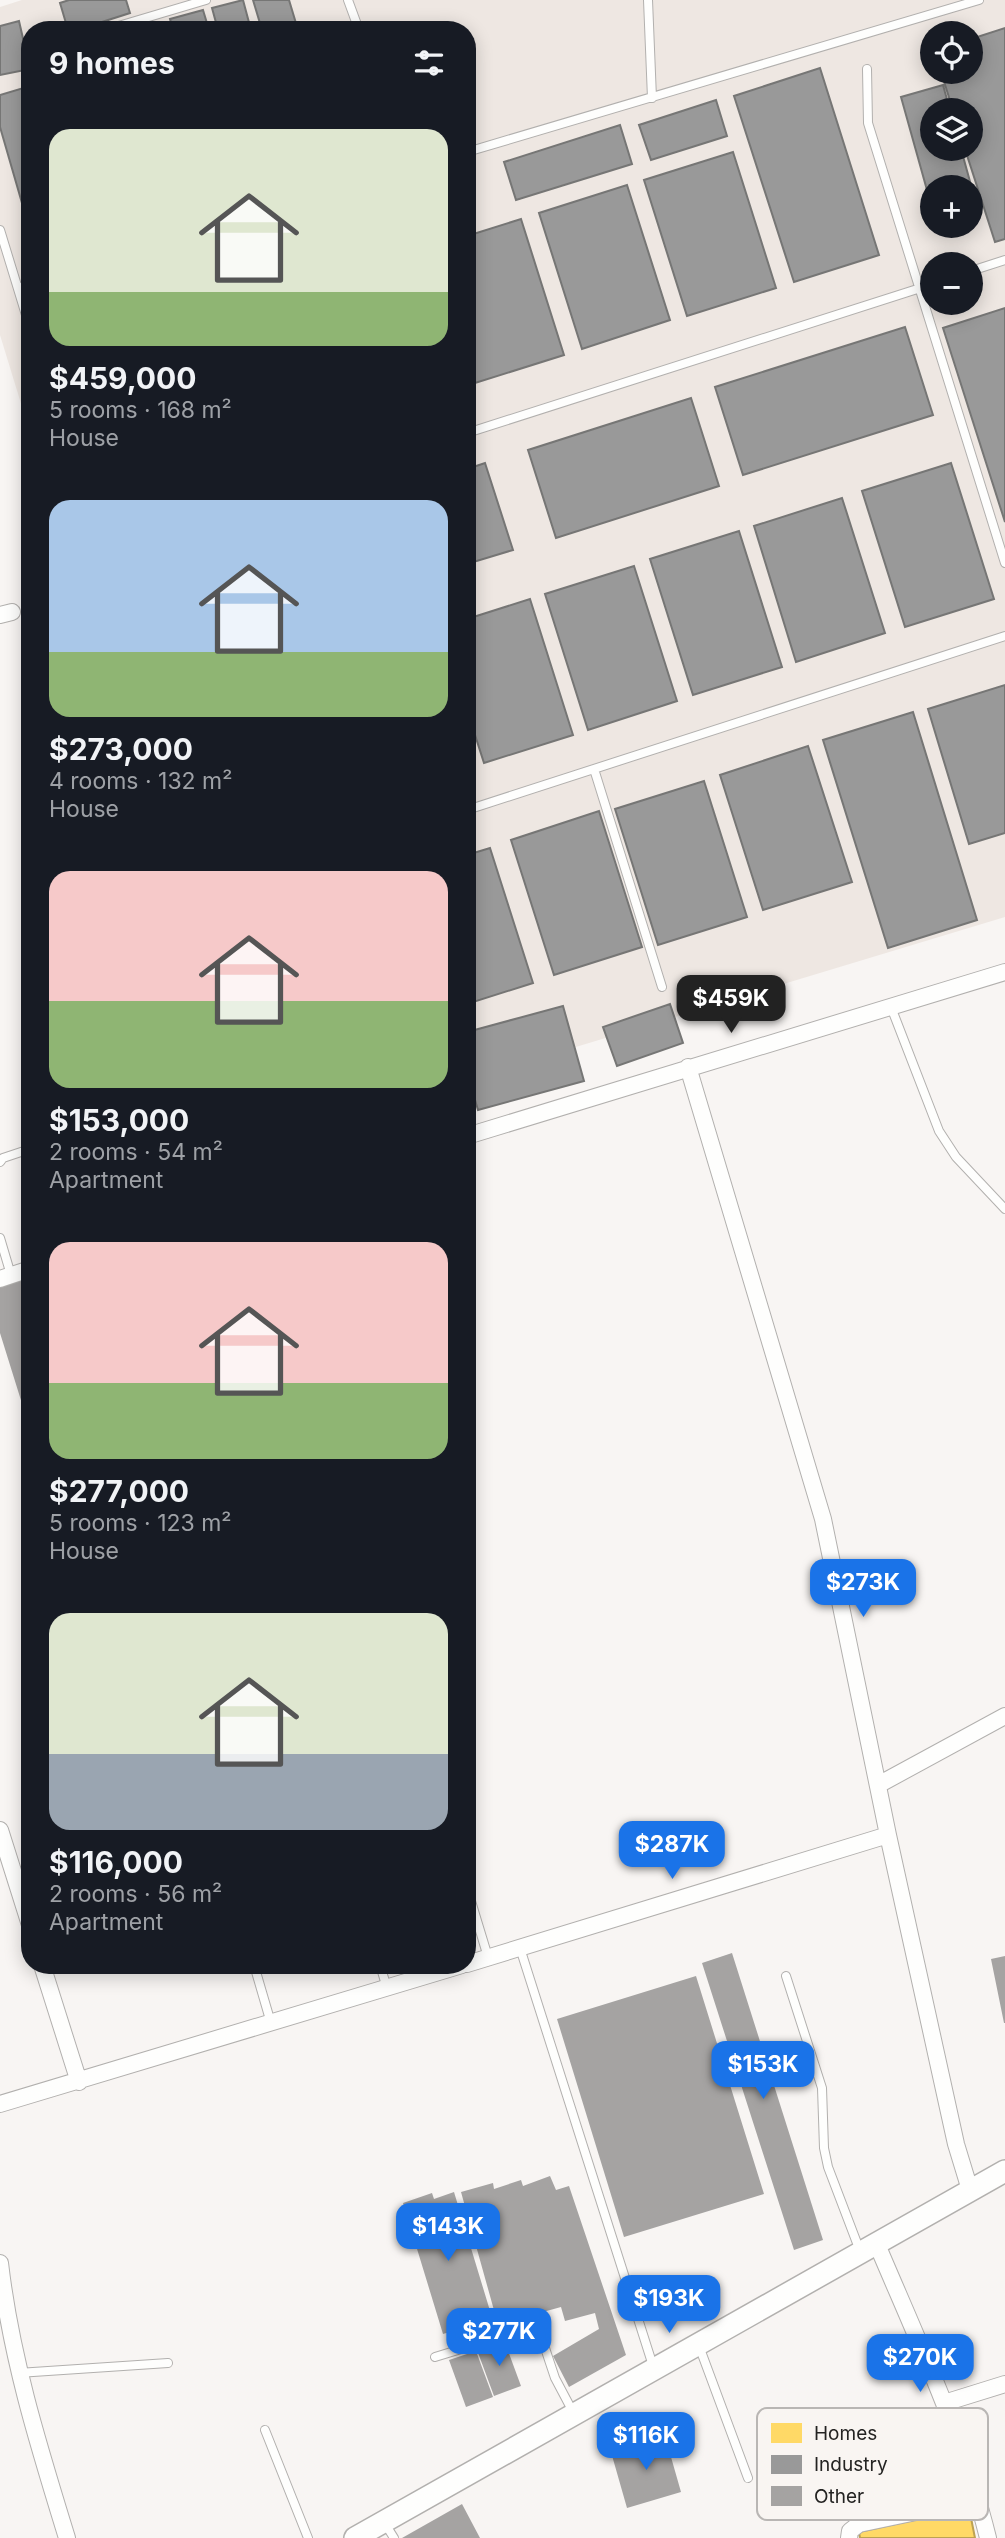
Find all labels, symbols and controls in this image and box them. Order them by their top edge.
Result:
map controls [920,21,983,315]
button: locate [920,21,983,84]
icon: filters [410,44,448,82]
text: 9 homes [49,45,175,81]
button: layers [920,98,983,161]
icon: home [186,175,312,301]
button: + [920,175,983,238]
button: − [920,252,983,315]
text: $459,000 [49,360,197,396]
text: 5 rooms · 168 m² [49,396,232,424]
text: House [49,424,119,452]
icon: home [186,546,312,672]
text: $273,000 [49,731,193,767]
text: 4 rooms · 132 m² [49,767,232,795]
text: House [49,795,119,823]
icon: home [186,917,312,1043]
pin: $459K [682,976,780,1035]
text: $459K [693,984,769,1012]
text: $153,000 [49,1102,189,1138]
text: 2 rooms · 54 m² [49,1138,223,1166]
text: Apartment [49,1166,163,1194]
icon: home [186,1288,312,1414]
text: $277,000 [49,1473,189,1509]
text: 5 rooms · 123 m² [49,1509,232,1537]
text: House [49,1537,119,1565]
pin: $273K [814,1560,912,1619]
text: $273K [826,1568,900,1596]
icon: home [186,1659,312,1785]
pin: $287K [623,1822,721,1881]
text: $287K [635,1830,709,1858]
text: $116,000 [49,1844,183,1880]
text: 2 rooms · 56 m² [49,1880,222,1908]
text: Apartment [49,1908,163,1936]
pin: $153K [714,2042,812,2101]
text: $153K [727,2050,799,2078]
pin: $143K [399,2204,497,2263]
text: $143K [412,2212,484,2240]
pin: $193K [620,2276,718,2335]
text: $193K [633,2284,705,2312]
pin: $277K [450,2308,548,2368]
text: $277K [462,2317,536,2345]
pin: $270K [871,2334,969,2394]
text: $270K [883,2343,957,2371]
legend [757,2408,988,2520]
pin: $116K [597,2412,695,2472]
text: $116K [613,2421,679,2449]
text: Homes [814,2422,877,2445]
text: Industry [814,2453,888,2476]
text: Other [814,2485,864,2508]

